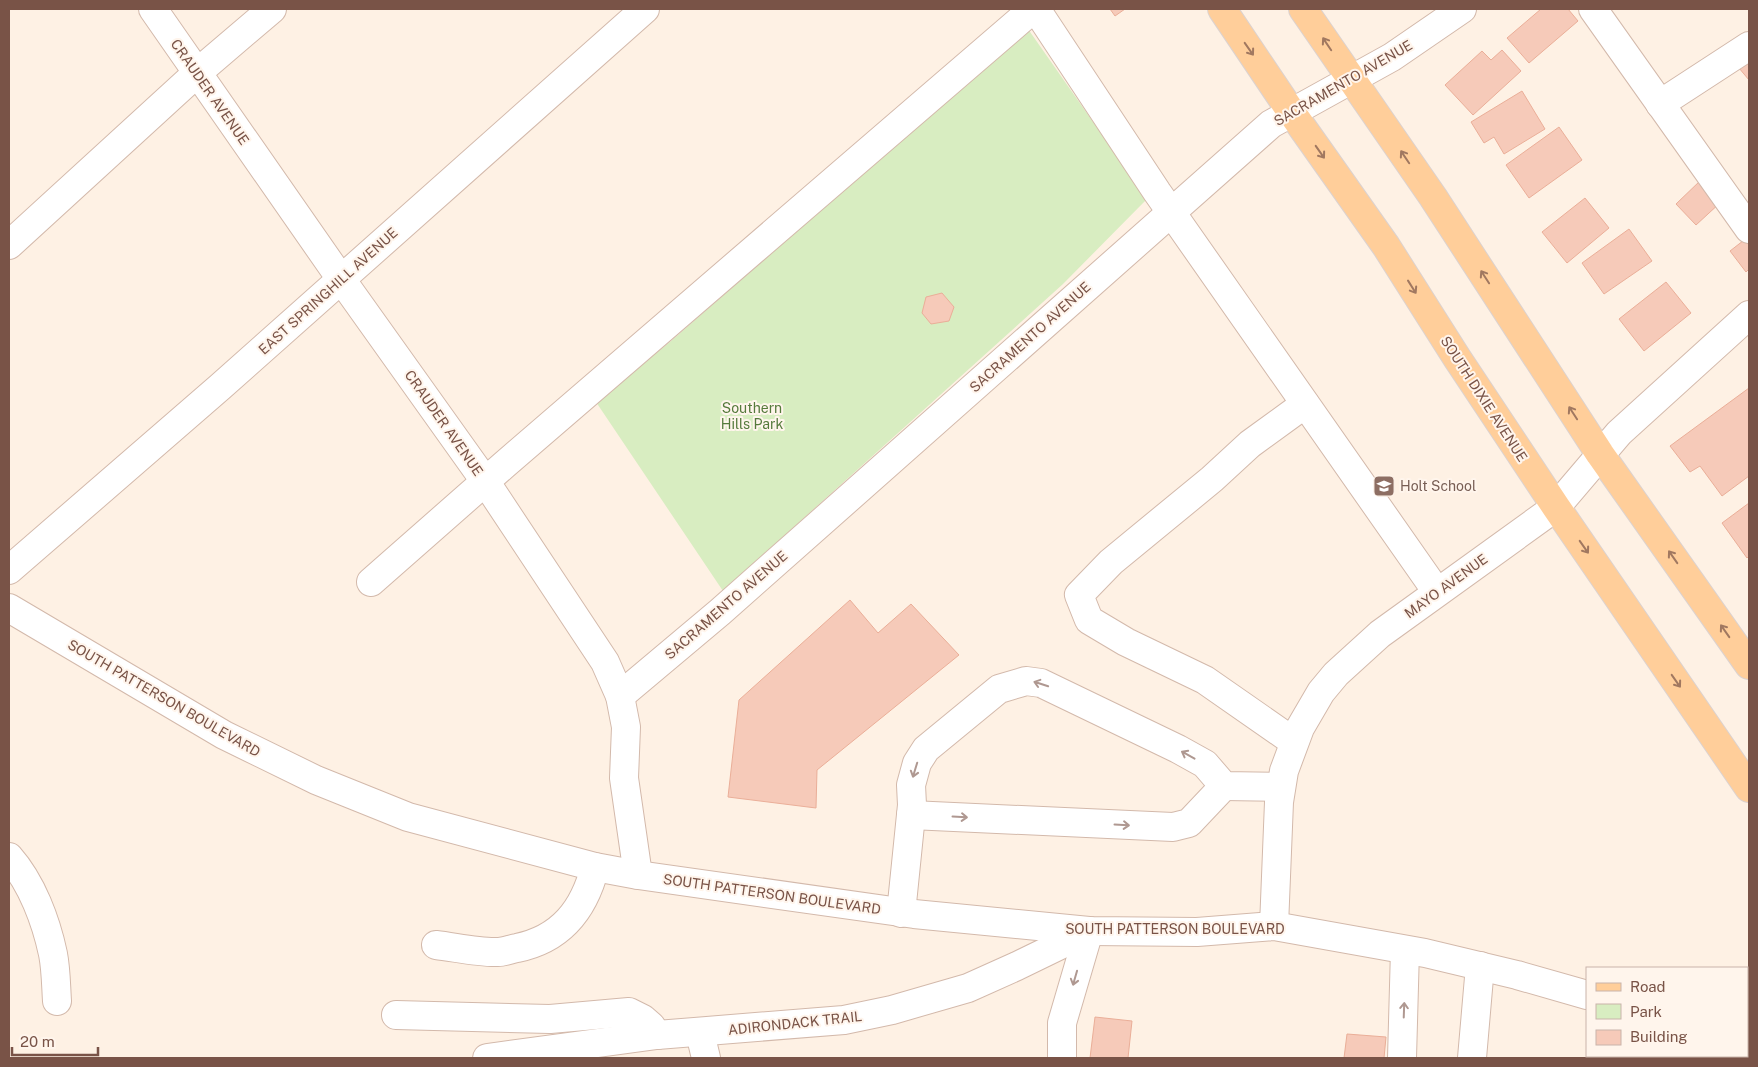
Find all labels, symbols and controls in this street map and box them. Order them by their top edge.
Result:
street label: CRAUDER AVENUE [168,36,252,148]
street label: SACRAMENTO AVENUE [1271,37,1415,129]
one-way arrow [1322,37,1333,51]
one-way arrow [1244,42,1254,56]
one-way arrow [1315,145,1325,159]
one-way arrow [1400,150,1410,164]
street label: EAST SPRINGHILL AVENUE [255,224,401,358]
one-way arrow [1480,270,1490,284]
street label: SACRAMENTO AVENUE [966,279,1094,395]
one-way arrow [1407,279,1417,293]
street label: SOUTH DIXIE AVENUE [1437,333,1531,465]
street label: CRAUDER AVENUE [402,367,486,479]
park label: Southern Hills Park [721,400,783,432]
one-way arrow [1568,407,1578,421]
school or university icon: Holt School [1372,474,1396,498]
place label: Holt School [1400,478,1476,494]
one-way arrow [1579,540,1589,554]
street label: SACRAMENTO AVENUE [662,548,790,662]
one-way arrow [1668,550,1678,564]
street label: MAYO AVENUE [1401,551,1491,621]
one-way arrow [1720,624,1730,638]
street label: SOUTH PATTERSON BOULEVARD [65,636,263,760]
one-way arrow [1671,674,1681,688]
one-way arrow [1034,679,1050,689]
one-way arrow [1180,750,1195,760]
one-way arrow [910,762,920,778]
one-way arrow [952,812,968,822]
one-way arrow [1114,820,1130,829]
street label: SOUTH PATTERSON BOULEVARD [662,871,882,917]
street label: SOUTH PATTERSON BOULEVARD [1065,921,1285,937]
legend [1586,967,1748,1057]
one-way arrow [1070,969,1080,985]
text: Road [1630,978,1666,995]
one-way arrow [1399,1002,1408,1018]
text: Park [1630,1003,1662,1020]
street label: ADIRONDACK TRAIL [727,1008,863,1038]
scale bar [12,1024,99,1056]
text: Building [1630,1028,1688,1045]
text: 20 m [20,1033,55,1050]

